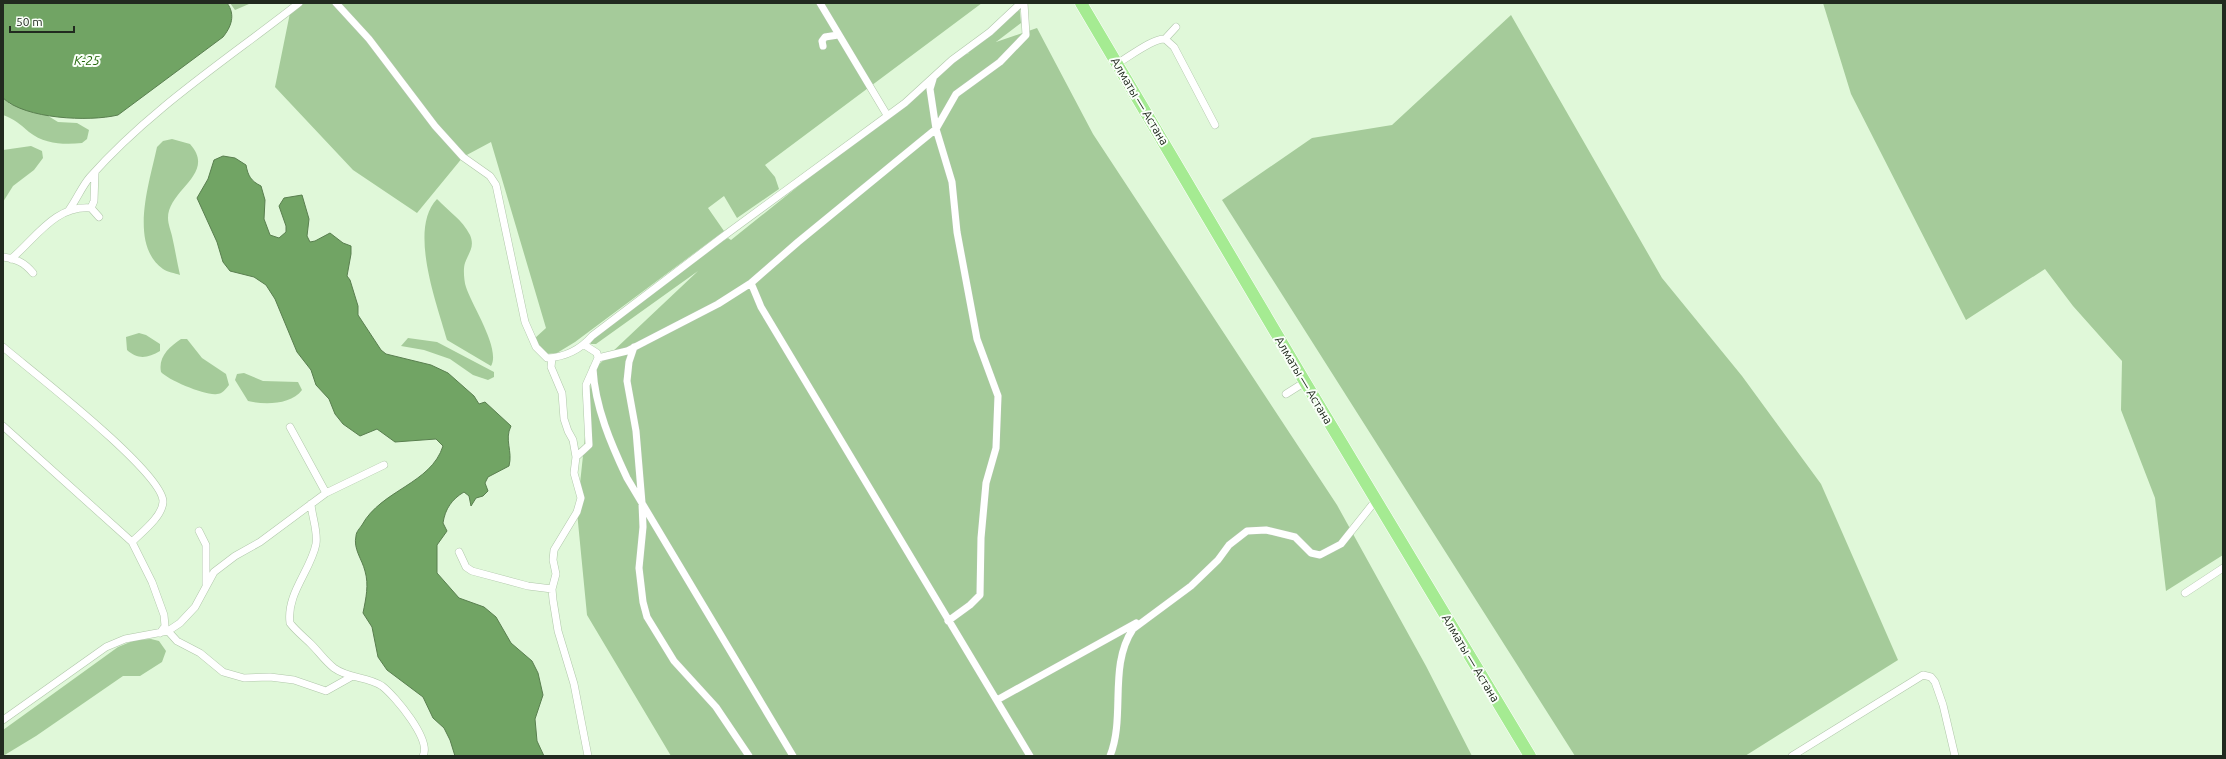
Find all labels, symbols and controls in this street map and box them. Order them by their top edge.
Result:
scale bar [10,8,74,34]
text: 50 m [16,15,43,28]
water label: К-25 [74,53,101,67]
street label: Алматы — Астана [1109,55,1171,147]
street label: Алматы — Астана [1273,334,1335,426]
street label: Алматы — Астана [1440,612,1502,704]

